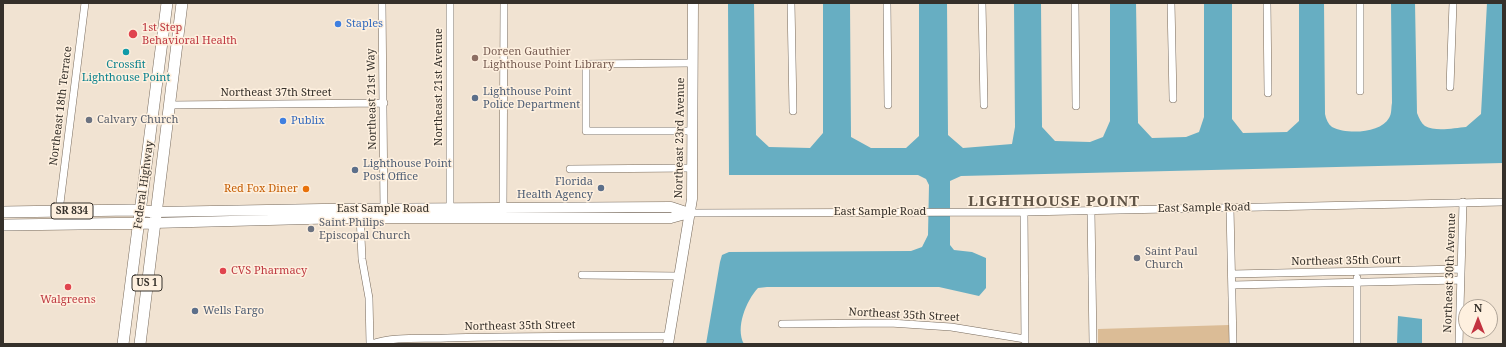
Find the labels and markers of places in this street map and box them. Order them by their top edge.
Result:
place label: Staples [346,17,383,31]
marker: Staples [333,19,343,29]
place label: 1st Step Behavioral Health [142,21,237,47]
marker: 1st Step Behavioral Health [127,28,139,40]
place label: Doreen Gauthier Lighthouse Point Library [483,45,614,71]
marker: Crossfit Lighthouse Point [121,47,131,57]
marker: Doreen Gauthier Lighthouse Point Library [470,53,480,63]
place label: Crossfit Lighthouse Point [82,58,170,84]
place label: Lighthouse Point Police Department [483,85,580,111]
marker: Lighthouse Point Police Department [470,93,480,103]
place label: Calvary Church [97,113,178,127]
place label: Publix [291,114,325,128]
marker: Calvary Church [84,115,94,125]
marker: Publix [278,116,288,126]
place label: Lighthouse Point Post Office [363,157,452,183]
marker: Lighthouse Point Post Office [350,165,360,175]
place label: Florida Health Agency [517,175,593,201]
place label: Red Fox Diner [224,182,298,196]
marker: Florida Health Agency [596,183,606,193]
marker: Red Fox Diner [301,184,311,194]
place label: Saint Philips Episcopal Church [319,216,410,242]
marker: Saint Philips Episcopal Church [306,224,316,234]
place label: Saint Paul Church [1145,245,1198,271]
marker: Saint Paul Church [1132,253,1142,263]
place label: CVS Pharmacy [231,264,307,278]
marker: CVS Pharmacy [218,266,228,276]
marker: Walgreens [63,282,73,292]
place label: Walgreens [40,293,96,307]
place label: Wells Fargo [203,304,264,318]
marker: Wells Fargo [190,306,200,316]

